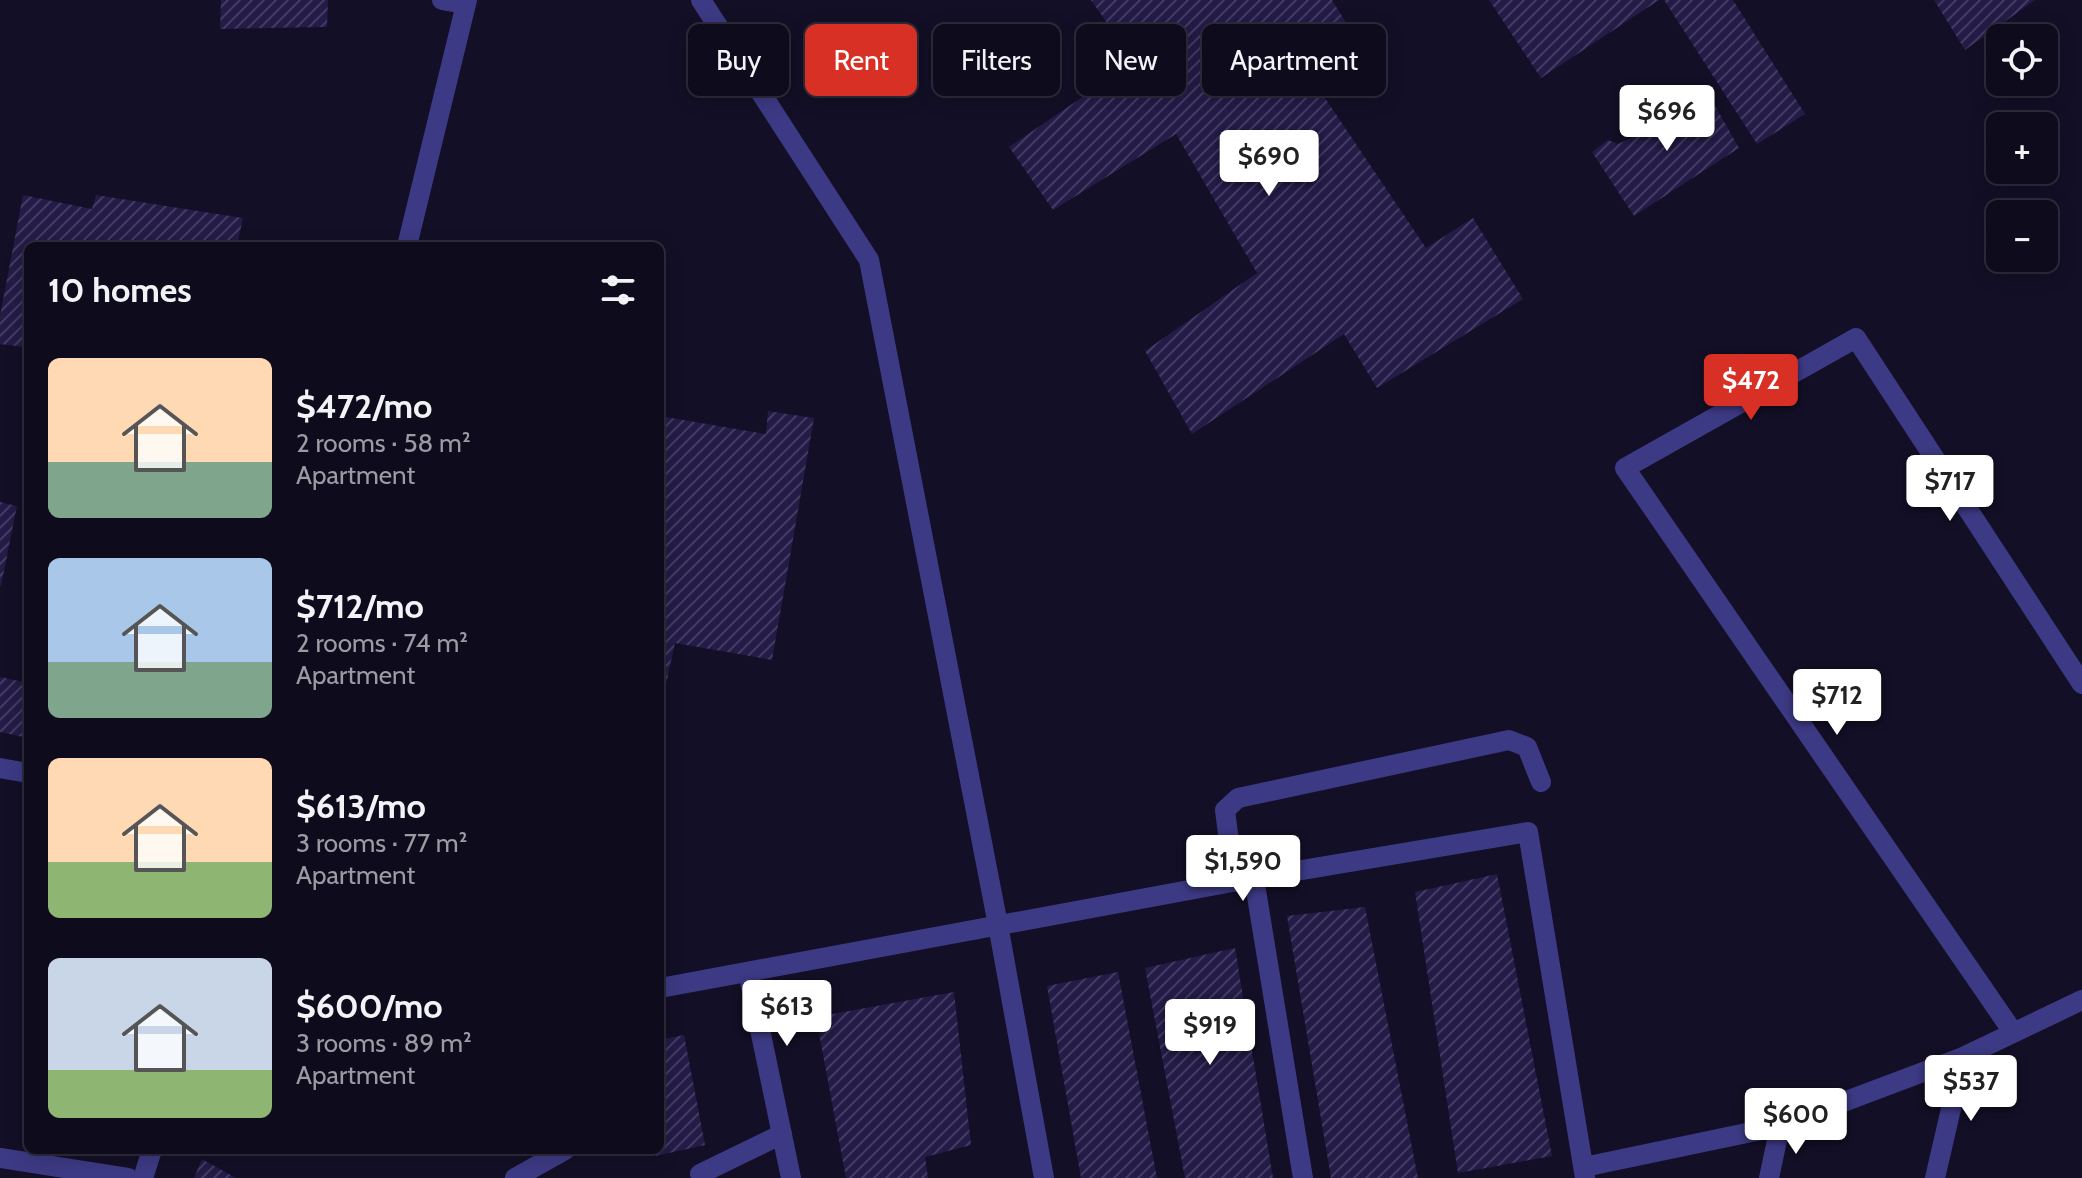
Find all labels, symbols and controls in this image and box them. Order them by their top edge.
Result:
chip: Buy [688,24,789,96]
chip: Rent [805,24,917,96]
chip: Filters [933,24,1060,96]
chip: New [1076,24,1186,96]
chip: Apartment [1202,24,1386,96]
map controls [1986,24,2058,272]
button: locate [1986,24,2058,96]
pin: $696 [1620,85,1714,153]
text: $696 [1638,95,1696,127]
button: + [1986,112,2058,184]
pin: $690 [1222,130,1316,198]
text: $690 [1238,140,1300,172]
button: − [1986,200,2058,272]
icon: filters [596,268,640,312]
text: 10 homes [48,269,192,311]
pin: $472 [1704,354,1798,422]
text: $472 [1722,364,1780,396]
text: $472/mo [296,385,432,427]
icon: home [112,390,208,486]
text: 2 rooms · 58 m² [296,427,471,459]
pin: $717 [1903,455,1997,523]
text: Apartment [296,459,415,491]
text: $717 [1924,465,1976,497]
text: $712/mo [296,585,424,627]
icon: home [112,590,208,686]
text: 2 rooms · 74 m² [296,627,468,659]
text: Apartment [296,659,415,691]
pin: $712 [1790,669,1884,737]
text: $712 [1811,679,1863,711]
text: $613/mo [296,785,426,827]
icon: home [112,790,208,886]
text: 3 rooms · 77 m² [296,827,467,859]
pin: $1,590 [1178,835,1308,903]
text: $1,590 [1204,845,1282,877]
text: Apartment [296,859,415,891]
pin: $613 [740,980,834,1048]
text: $600/mo [296,985,443,1027]
icon: home [112,990,208,1086]
text: $613 [760,990,814,1022]
pin: $919 [1163,999,1257,1067]
text: $919 [1183,1009,1237,1041]
text: 3 rooms · 89 m² [296,1027,472,1059]
pin: $537 [1924,1055,2018,1123]
text: Apartment [296,1059,415,1091]
text: $537 [1943,1065,1999,1097]
pin: $600 [1749,1088,1843,1156]
text: $600 [1763,1098,1829,1130]

